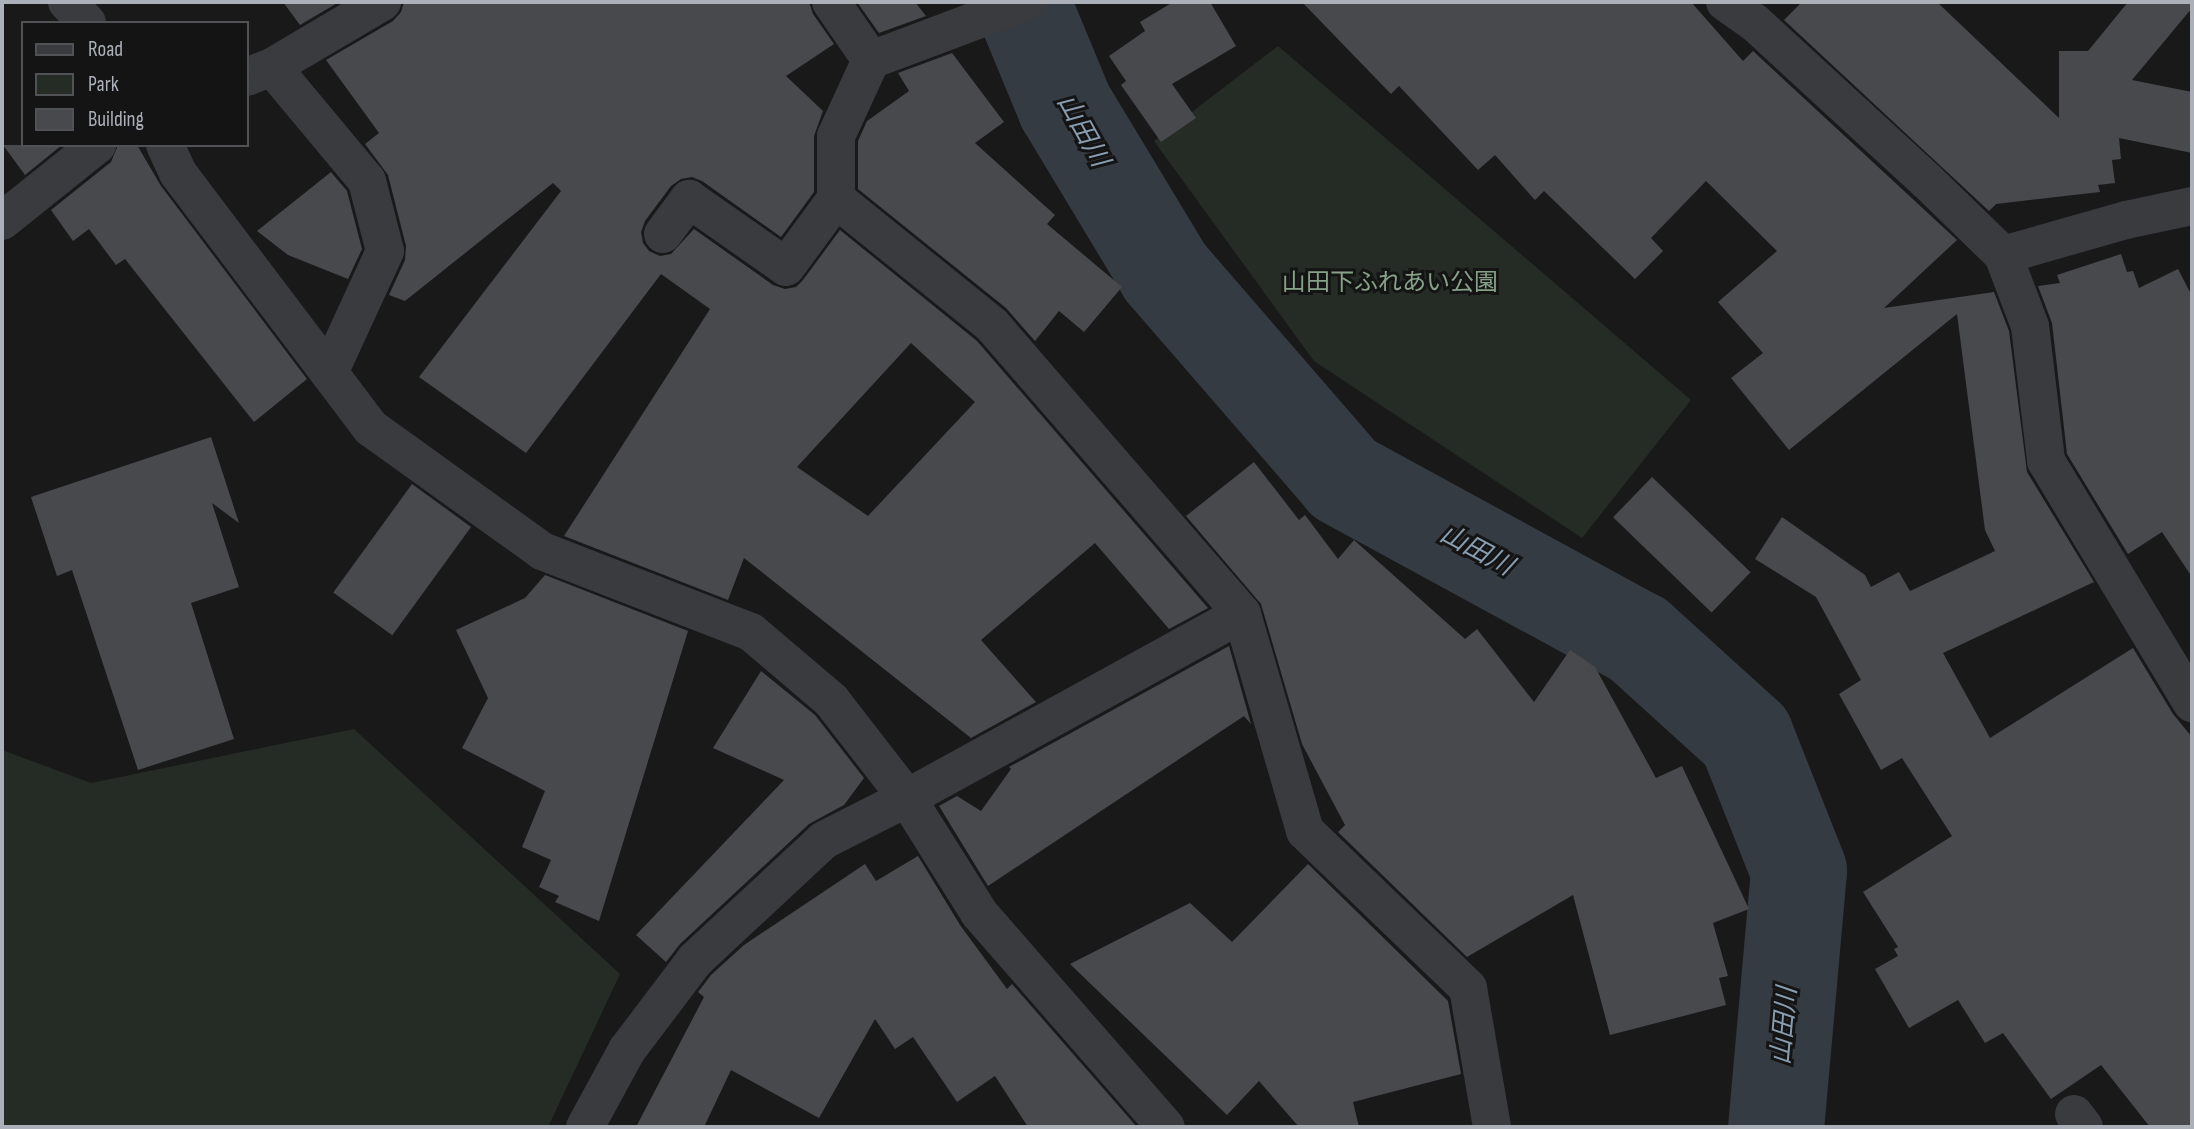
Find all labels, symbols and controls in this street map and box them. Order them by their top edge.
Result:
legend [21,21,248,147]
text: Road [88,37,123,62]
text: Park [88,72,119,97]
water label: 山田川 [1049,89,1115,173]
text: Building [88,107,144,132]
park label: 山田下ふれあい公園 [1282,269,1498,297]
water label: 山田川 [1434,519,1518,583]
water label: 山田川 [1766,986,1804,1066]

